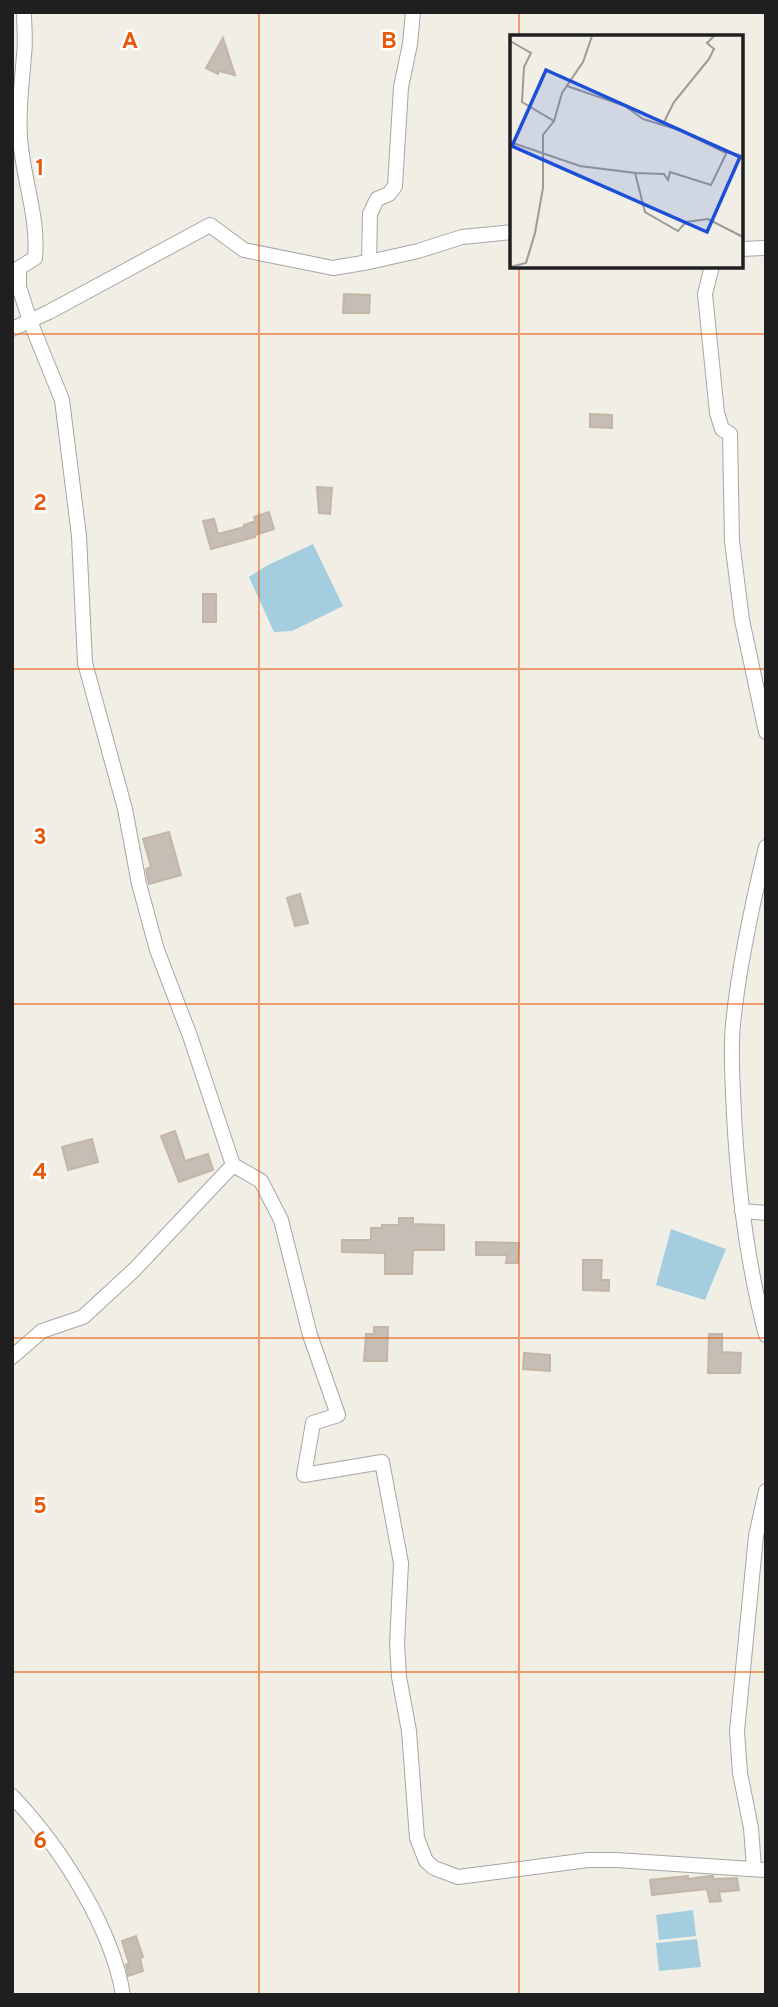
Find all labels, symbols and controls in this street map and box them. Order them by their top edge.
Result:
text: A [122,28,138,57]
text: B [381,28,397,57]
inset map [510,35,743,268]
text: 1 [35,155,45,184]
text: 2 [33,490,47,519]
text: 3 [33,824,47,853]
text: 4 [33,1159,47,1188]
text: 5 [33,1493,47,1522]
text: 6 [33,1828,47,1857]

